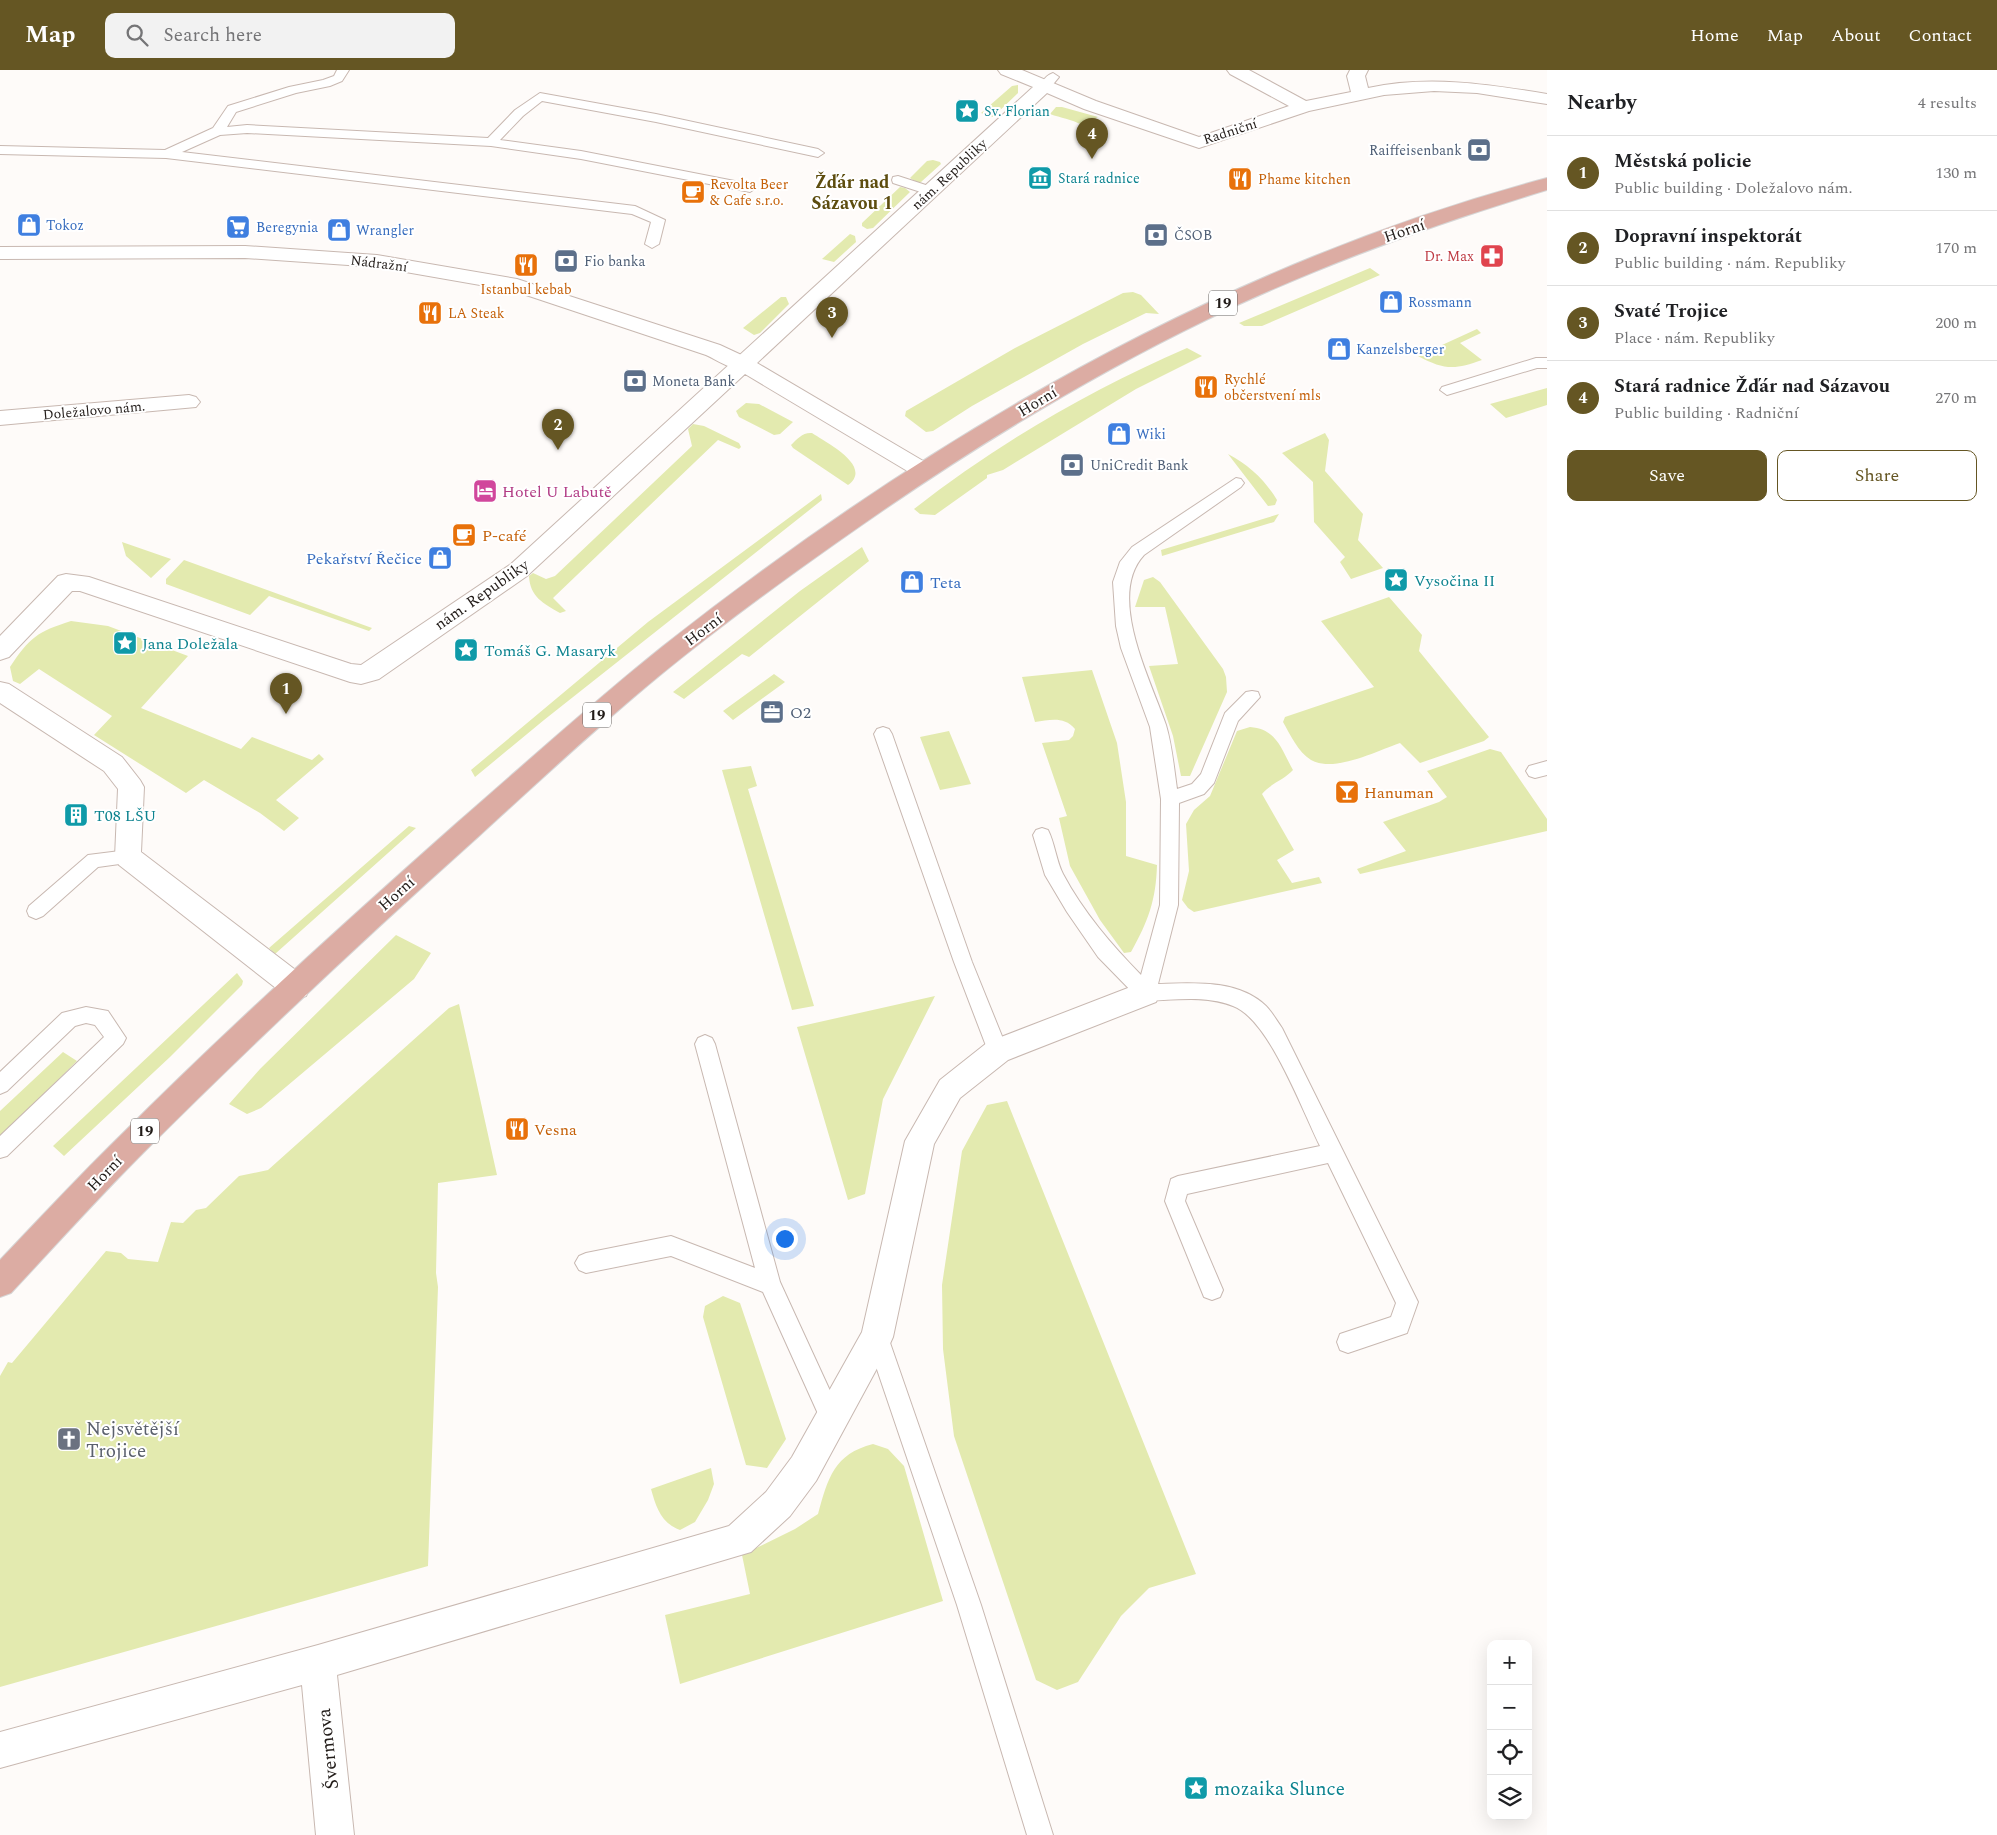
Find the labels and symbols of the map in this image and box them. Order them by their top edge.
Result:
place icon: Sv. Florian [954,98,980,124]
place label: Sv. Florian [984,101,1050,122]
street label: Radniční [1200,113,1260,150]
pin: 4 [1076,118,1108,159]
street label: nám. Republiky [907,133,993,215]
bank icon: Raiffeisenbank [1466,137,1492,163]
place label: Raiffeisenbank [1369,140,1462,161]
museum icon: Stará radnice [1027,165,1053,191]
restaurant icon: Phame kitchen [1227,166,1253,192]
place label: Stará radnice [1058,168,1140,189]
district label: Žďár nad Sázavou 1 [811,169,893,217]
place label: Phame kitchen [1258,169,1351,190]
place label: Revolta Beer & Cafe s.r.o. [710,174,789,211]
cafe icon: Revolta Beer & Cafe s.r.o. [680,179,706,205]
shop icon: Tokoz [16,212,42,238]
street label: Horní [1380,212,1429,249]
supermarket icon: Beregynia [225,214,251,240]
place label: Tokoz [46,215,84,236]
place label: Beregynia [256,217,318,238]
shop icon: Wrangler [326,217,352,243]
place label: Wrangler [356,220,415,241]
bank icon: ČSOB [1143,222,1169,248]
place label: ČSOB [1174,225,1212,246]
pharmacy icon: Dr. Max [1479,243,1505,269]
place label: Dr. Max [1424,246,1474,267]
bank icon: Fio banka [553,248,579,274]
street label: Nádražní [349,250,409,277]
place label: Fio banka [584,251,645,272]
restaurant icon: Istanbul kebab [513,252,539,278]
place label: Istanbul kebab [480,279,572,300]
shop icon: Rossmann [1378,289,1404,315]
road number: 19 [1209,290,1237,316]
place label: Rossmann [1408,292,1472,313]
pin: 3 [816,297,848,338]
restaurant icon: LA Steak [417,300,443,326]
place label: LA Steak [448,303,505,324]
shop icon: Kanzelsberger [1326,336,1352,362]
place label: Kanzelsberger [1356,339,1445,360]
bank icon: Moneta Bank [622,368,648,394]
place label: Rychlé občerstvení mls [1224,369,1321,406]
place label: Moneta Bank [652,371,735,392]
restaurant icon: Rychlé občerstvení mls [1193,374,1219,400]
street label: Horní [1013,380,1063,423]
street label: Doležalovo nám. [42,396,146,425]
pin: 2 [542,409,574,450]
shop icon: Wiki [1106,421,1132,447]
place label: Wiki [1136,424,1166,445]
bank icon: UniCredit Bank [1059,452,1085,478]
place label: UniCredit Bank [1090,455,1189,476]
hotel icon: Hotel U Labutě [472,478,498,504]
place label: Hotel U Labutě [502,480,612,504]
cafe icon: P-café [451,522,477,548]
place label: P-café [482,524,527,548]
shop icon: Pekařství Řečice [427,545,453,571]
place label: Pekařství Řečice [306,547,422,571]
street label: nám. Republiky [429,553,535,636]
place icon: Vysočina II [1383,567,1409,593]
shop icon: Teta [899,569,925,595]
place label: Vysočina II [1414,569,1495,593]
place label: Teta [930,571,961,595]
street label: Horní [680,607,728,652]
place icon: Jana Doležala [112,630,138,656]
place label: Jana Doležala [142,632,238,656]
place icon: Tomáš G. Masaryk [453,637,479,663]
place label: Tomáš G. Masaryk [484,639,616,663]
pin: 1 [270,673,302,714]
office icon: O2 [759,699,785,725]
place label: O2 [790,701,811,725]
road number: 19 [583,702,611,728]
bar icon: Hanuman [1334,779,1360,805]
place label: Hanuman [1364,781,1434,805]
building icon: T08 LŠU [63,802,89,828]
place label: T08 LŠU [94,804,156,828]
street label: Horní [373,870,421,917]
restaurant icon: Vesna [504,1116,530,1142]
road number: 19 [131,1118,159,1144]
place label: Vesna [534,1118,577,1142]
street label: Horní [81,1149,129,1197]
your location [772,1226,798,1252]
place label: Nejsvětější Trojice [86,1415,180,1466]
church icon: Nejsvětější Trojice [56,1426,82,1452]
street label: Švermova [310,1706,347,1791]
place icon: mozaika Slunce [1183,1775,1209,1801]
place label: mozaika Slunce [1214,1775,1345,1804]

